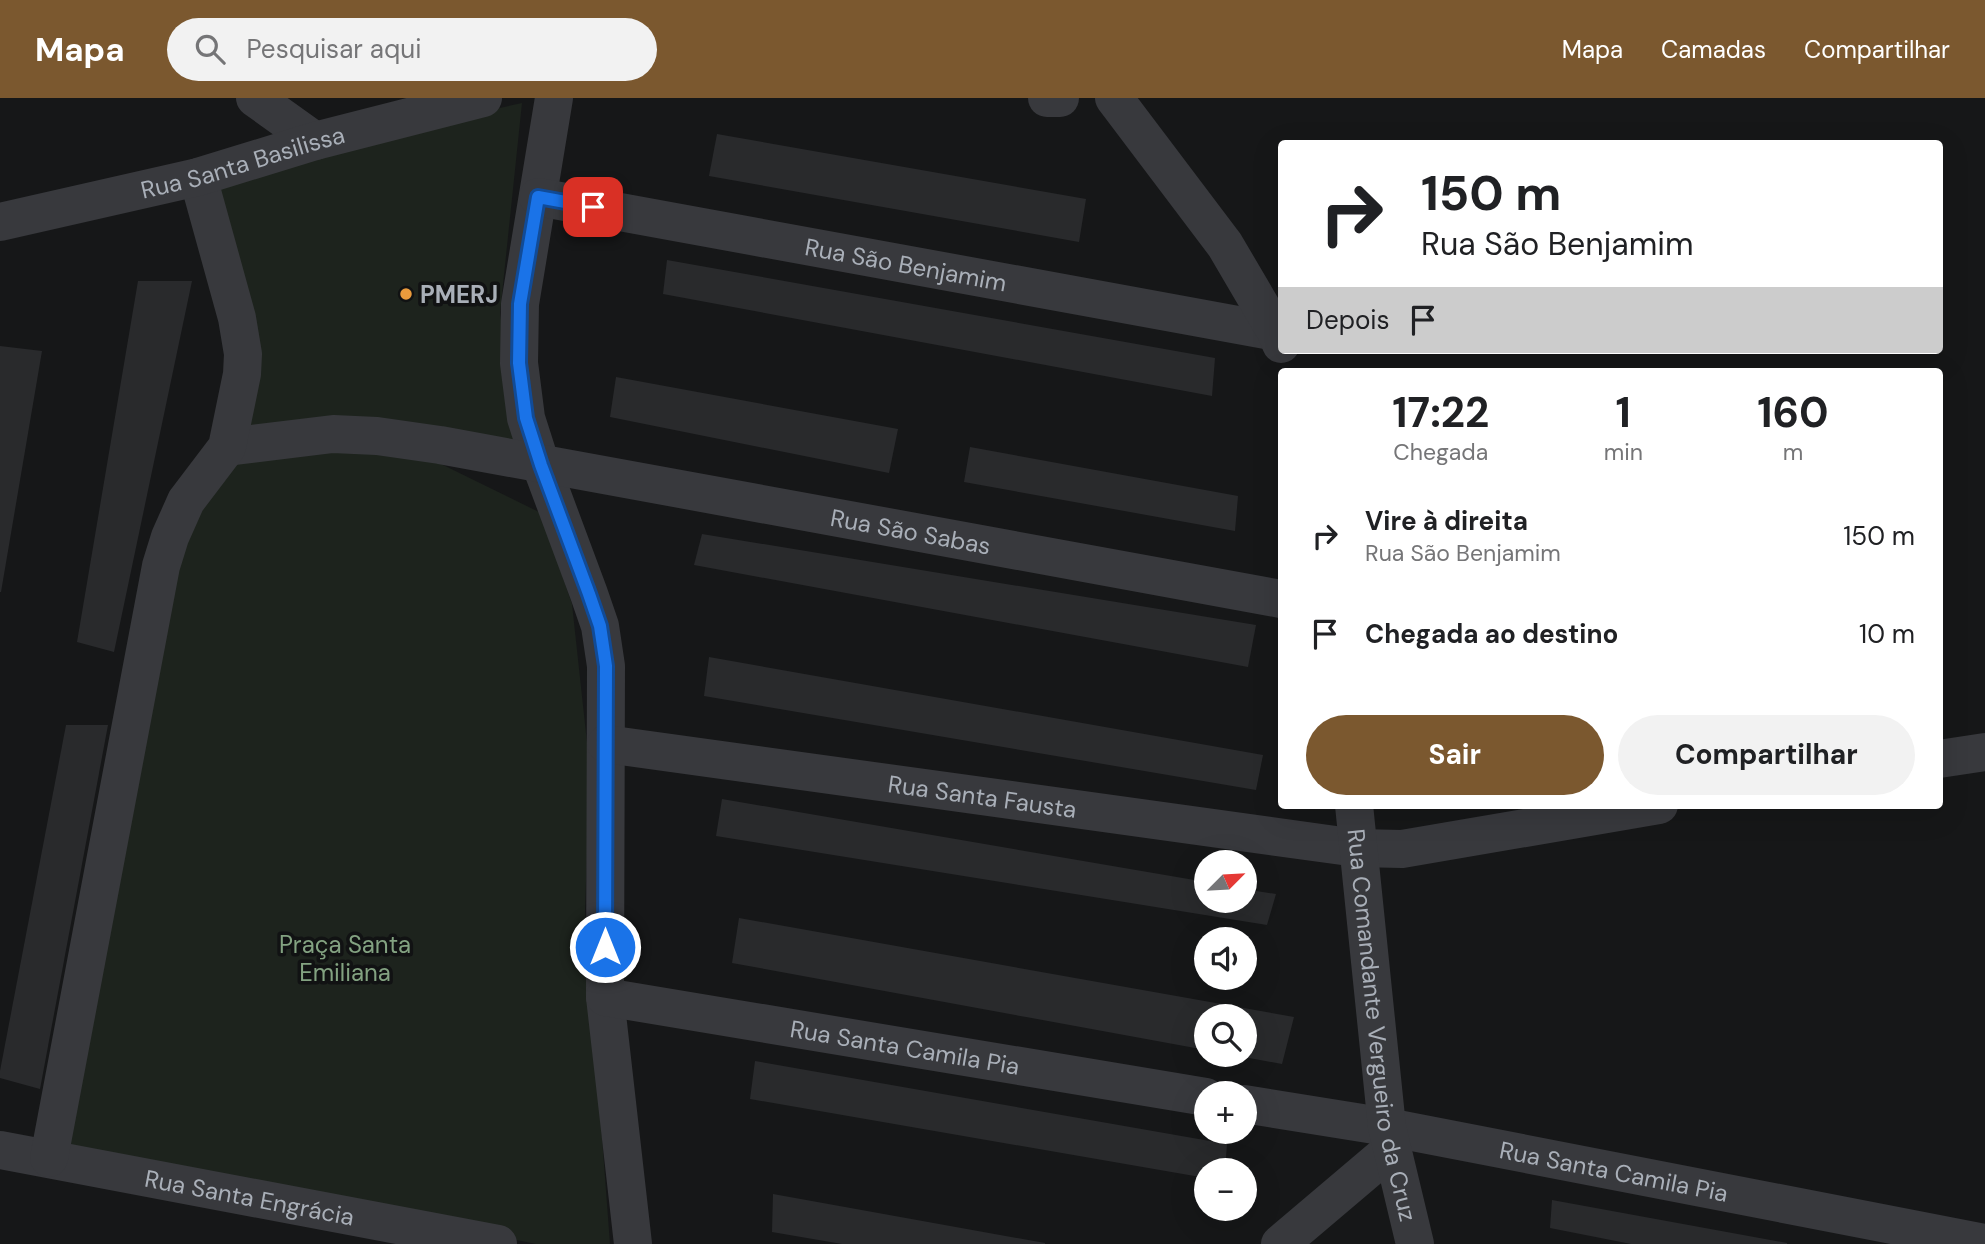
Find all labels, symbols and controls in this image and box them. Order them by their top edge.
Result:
search box [167,18,657,81]
text: Mapa [35,28,125,71]
icon: search [191,30,229,68]
text: Pesquisar aqui [247,32,421,66]
text: Mapa [1562,34,1623,65]
text: Camadas [1661,34,1766,65]
text: Compartilhar [1804,34,1950,65]
street label: Rua Santa Basilissa [138,119,348,205]
text: 150 m [1421,161,1561,225]
icon: right [1306,168,1397,259]
pin [563,177,623,237]
icon: arrive [574,188,612,226]
text: Rua São Benjamim [1421,223,1693,265]
street label: Rua São Benjamim [803,231,1009,298]
place label: PMERJ [420,279,498,310]
marker: PMERJ [398,286,414,302]
icon: arrive [1404,301,1442,339]
text: Depois [1306,303,1390,337]
text: 17:22 [1392,385,1489,440]
text: 1 [1616,385,1631,440]
text: 160 [1757,385,1829,440]
text: Chegada [1393,437,1488,467]
text: min [1604,437,1643,467]
text: m [1783,437,1803,467]
street label: Rua São Sabas [828,501,993,561]
text: Vire à direita [1365,504,1528,538]
icon: right [1306,517,1344,555]
text: 150 m [1843,519,1915,553]
text: Rua São Benjamim [1365,538,1561,568]
icon: arrive [1306,615,1344,653]
text: Chegada ao destino [1365,617,1618,651]
text: 10 m [1859,617,1915,651]
button: Sair [1306,715,1604,795]
button: Compartilhar [1618,715,1915,795]
street label: Rua Santa Fausta [886,768,1079,825]
street label: Rua Comandante Vergueiro da Cruz [1341,827,1424,1224]
north arrow [1194,850,1256,914]
map controls [1194,850,1257,1221]
position arrow [568,910,642,984]
button: sound [1194,927,1257,990]
park label: Praça Santa Emiliana [279,929,411,988]
button: search [1194,1004,1257,1067]
street label: Rua Santa Camila Pia [788,1013,1022,1081]
button: + [1194,1081,1257,1144]
street label: Rua Santa Camila Pia [1497,1134,1731,1208]
button: − [1194,1158,1257,1221]
street label: Rua Santa Engrácia [142,1162,357,1232]

